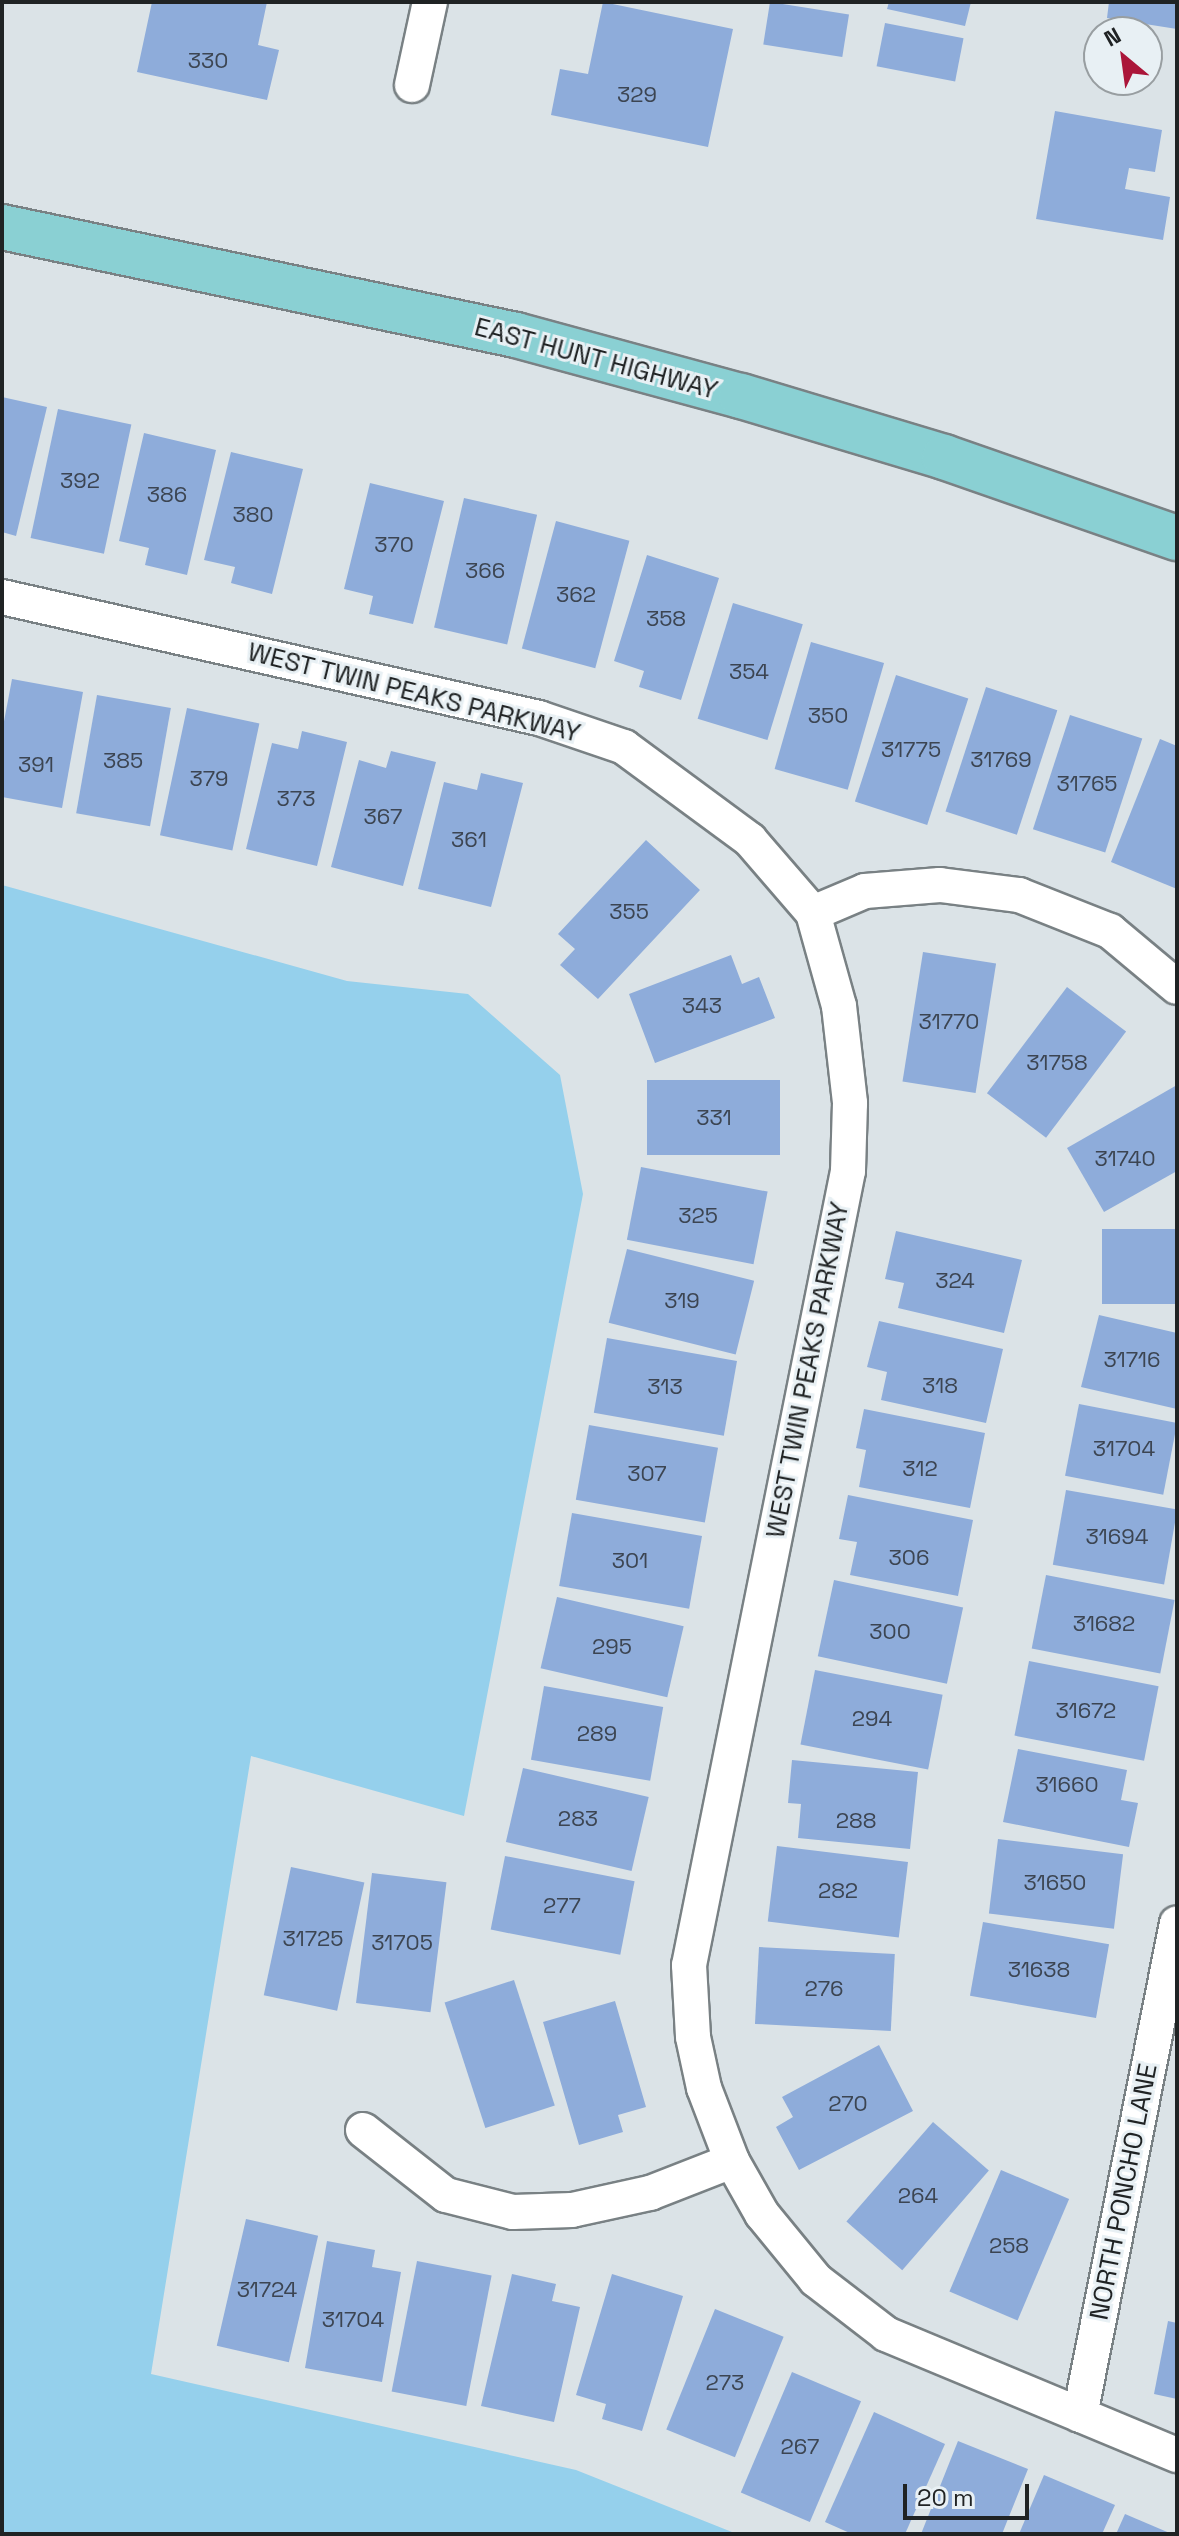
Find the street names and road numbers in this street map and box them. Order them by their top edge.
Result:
street label: EAST HUNT HIGHWAY [470,311,722,407]
street label: WEST TWIN PEAKS PARKWAY [244,636,584,750]
street label: WEST TWIN PEAKS PARKWAY [760,1199,856,1541]
street label: NORTH PONCHO LANE [1084,2061,1164,2323]

